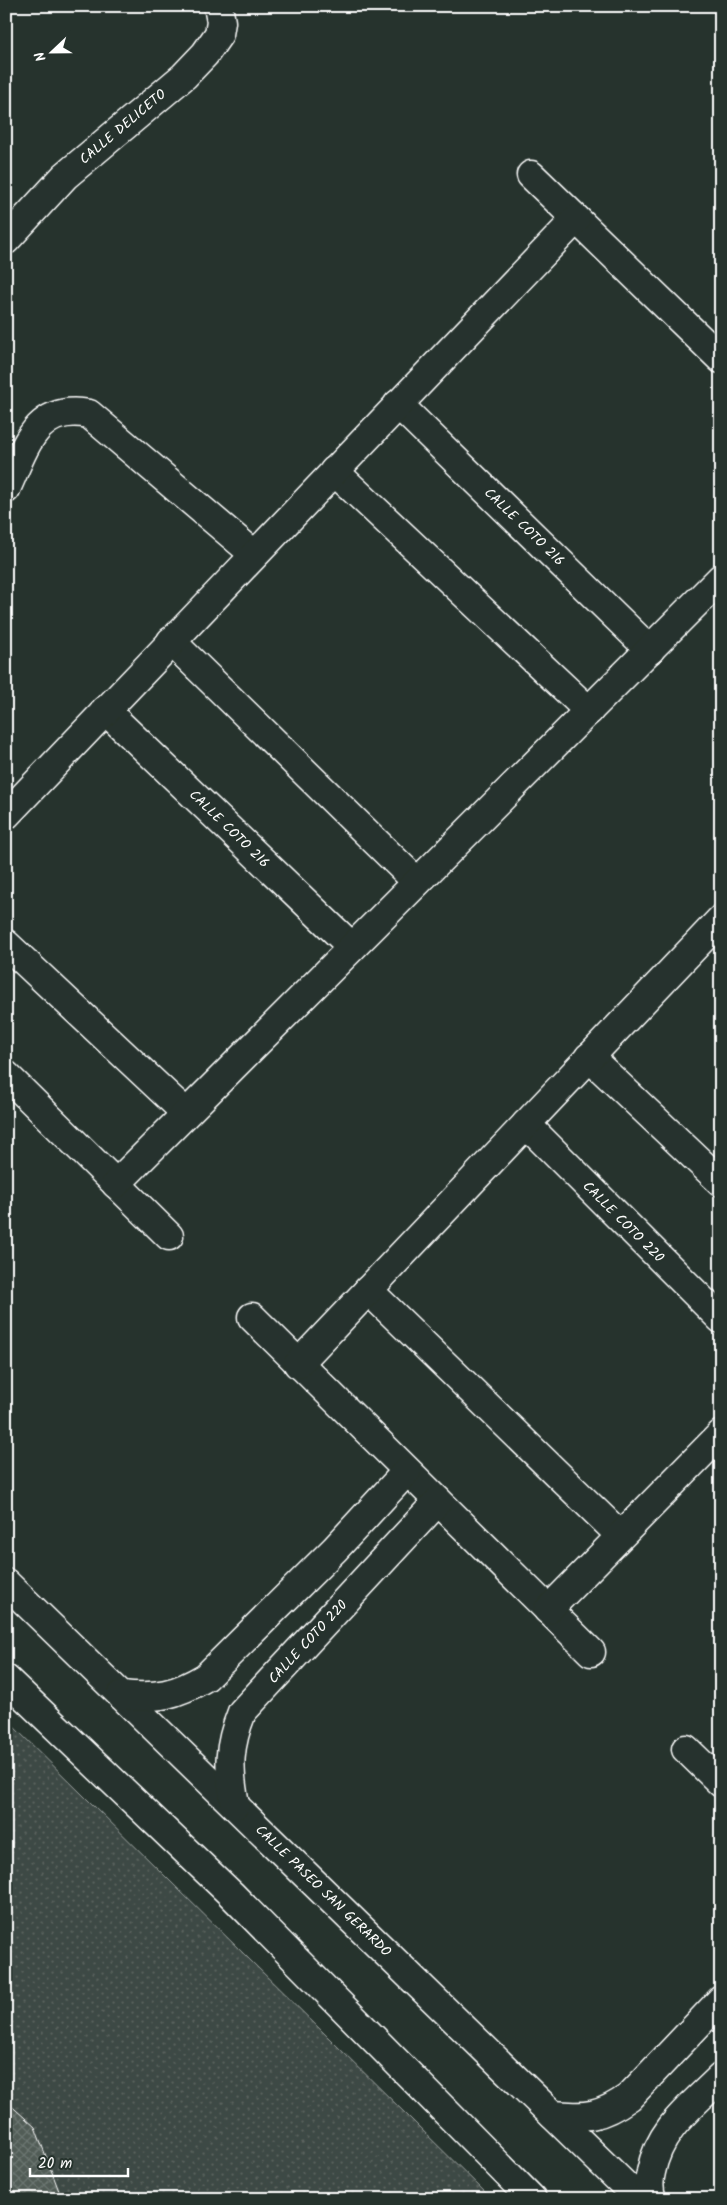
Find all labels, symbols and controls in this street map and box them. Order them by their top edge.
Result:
north arrow [28,28,78,78]
text: N [29,48,53,65]
street label: CALLE DELICETO [75,84,172,170]
street label: CALLE COTO 216 [479,483,569,571]
street label: CALLE COTO 216 [184,785,274,873]
street label: CALLE COTO 220 [577,1176,669,1268]
street label: CALLE COTO 220 [263,1595,353,1689]
street label: CALLE PASEO SAN GERARDO [250,1820,396,1962]
scale bar [30,2145,128,2177]
text: 20 m [38,2152,72,2176]

